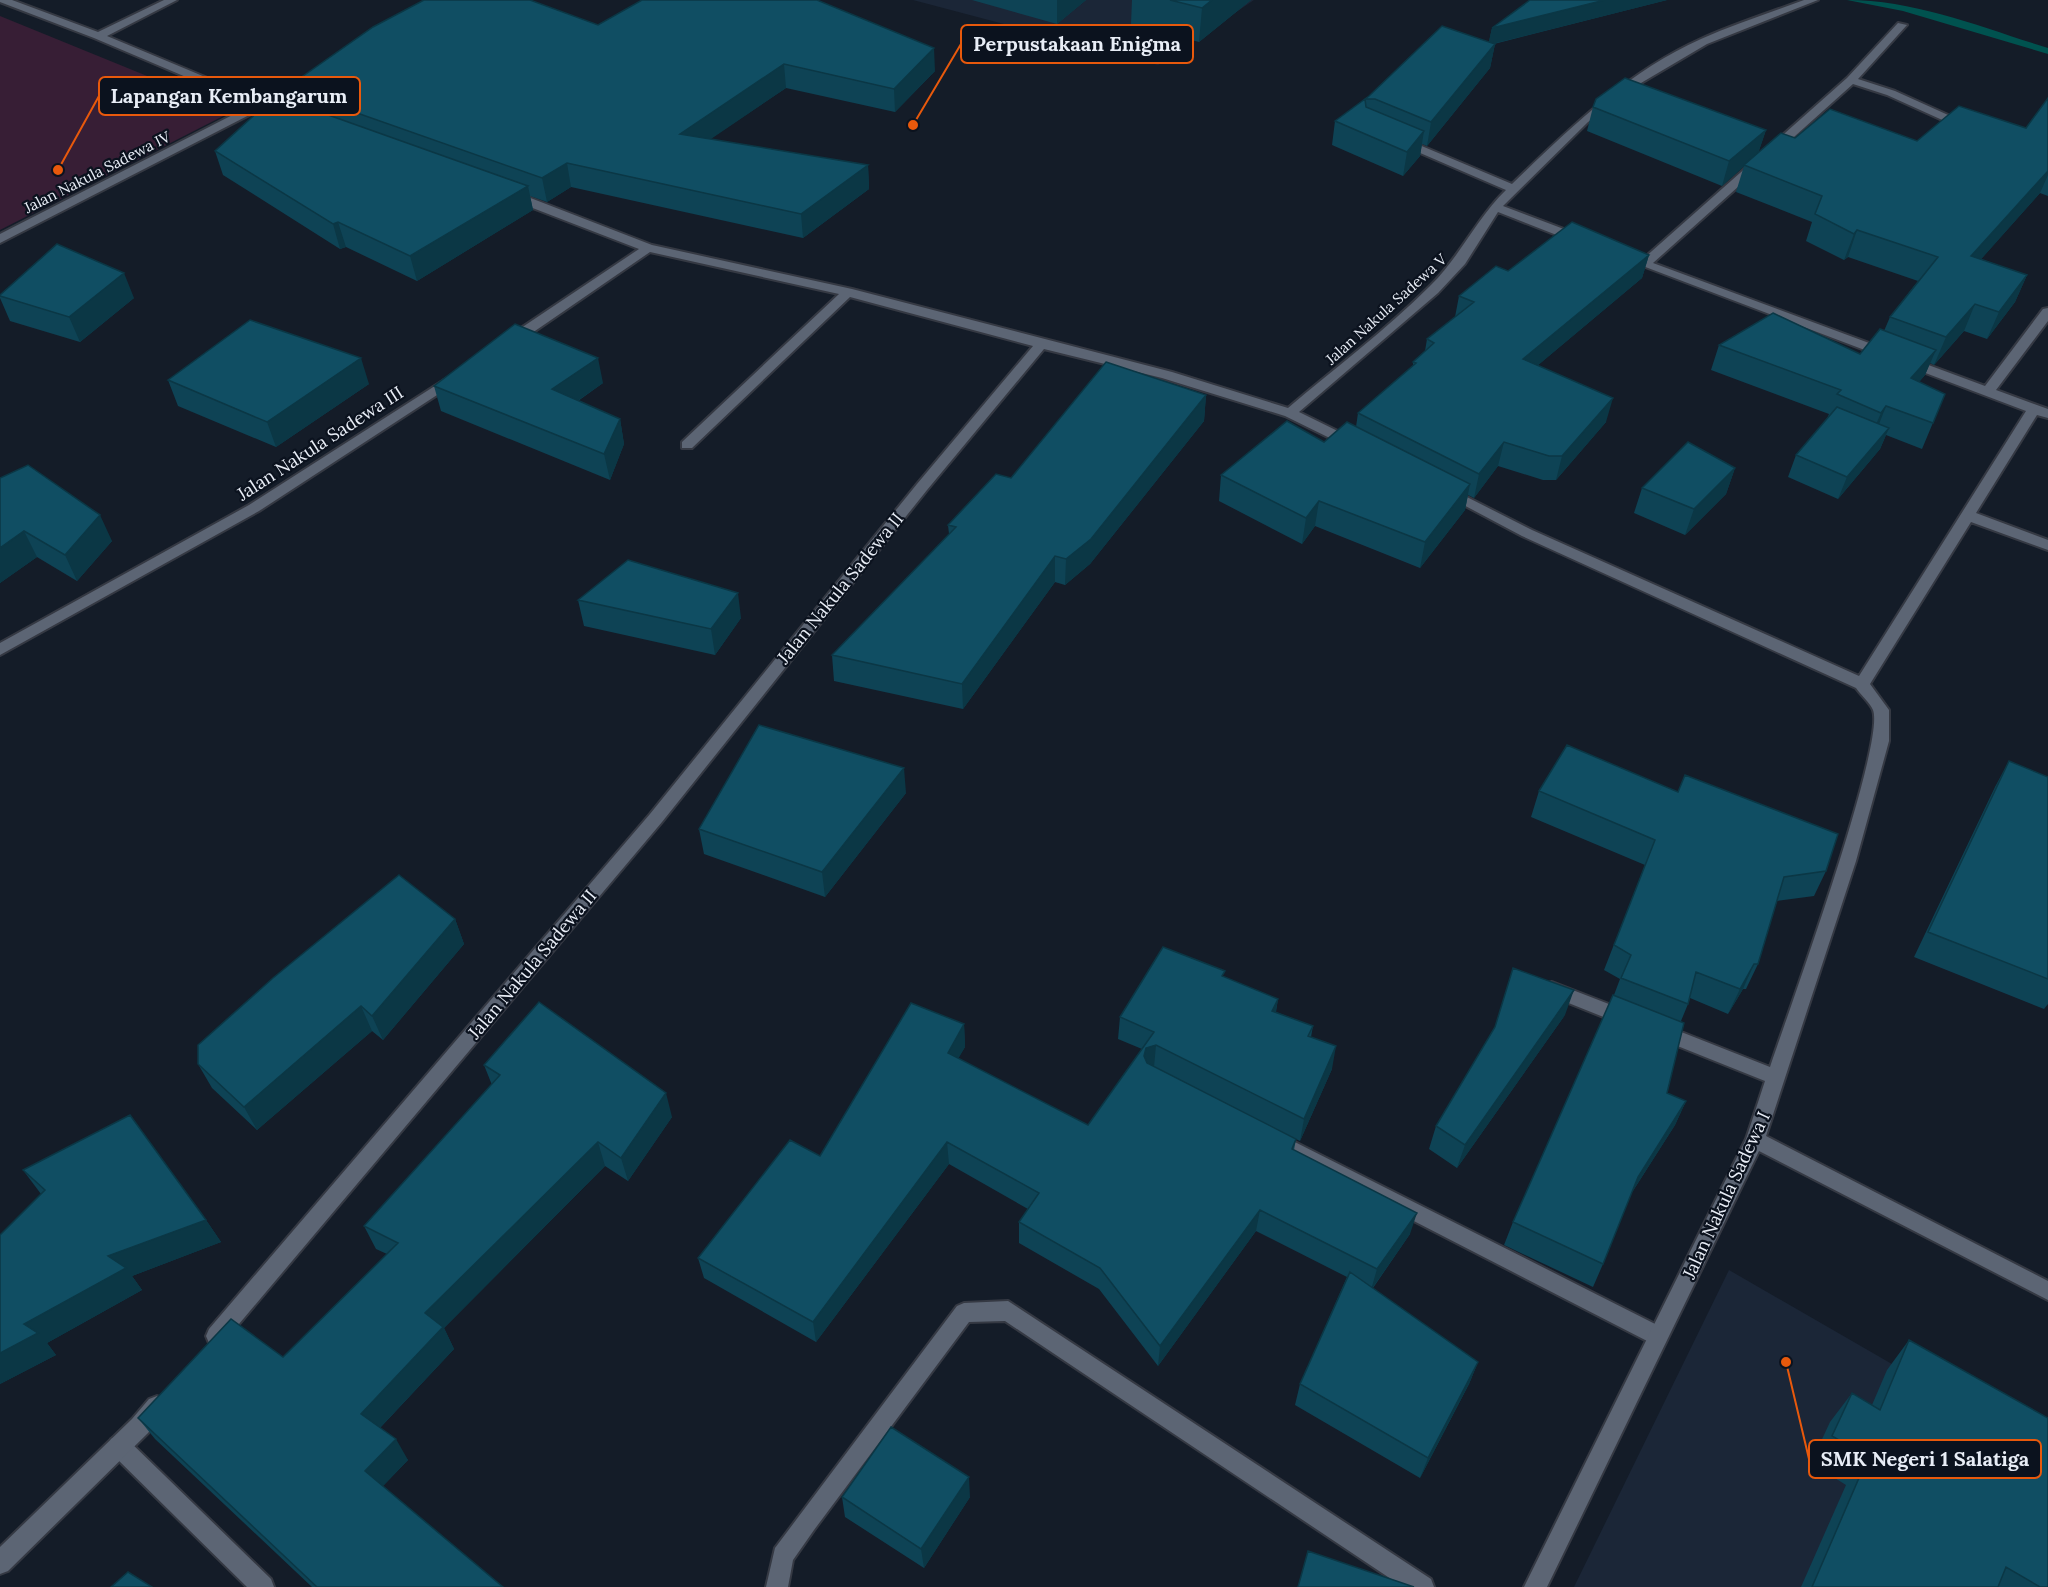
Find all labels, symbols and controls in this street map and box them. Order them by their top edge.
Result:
callout: Perpustakaan Enigma [961,25,1193,63]
text: Perpustakaan Enigma [973,31,1182,56]
callout: Lapangan Kembangarum [99,77,360,115]
text: Lapangan Kembangarum [111,83,348,108]
street label: Jalan Nakula Sadewa IV [20,126,174,218]
street label: Jalan Nakula Sadewa V [1321,249,1451,369]
street label: Jalan Nakula Sadewa III [231,380,408,506]
street label: Jalan Nakula Sadewa II [771,508,908,669]
street label: Jalan Nakula Sadewa II [462,885,601,1044]
street label: Jalan Nakula Sadewa I [1677,1108,1775,1283]
callout: SMK Negeri 1 Salatiga [1809,1440,2041,1478]
text: SMK Negeri 1 Salatiga [1821,1446,2030,1471]

